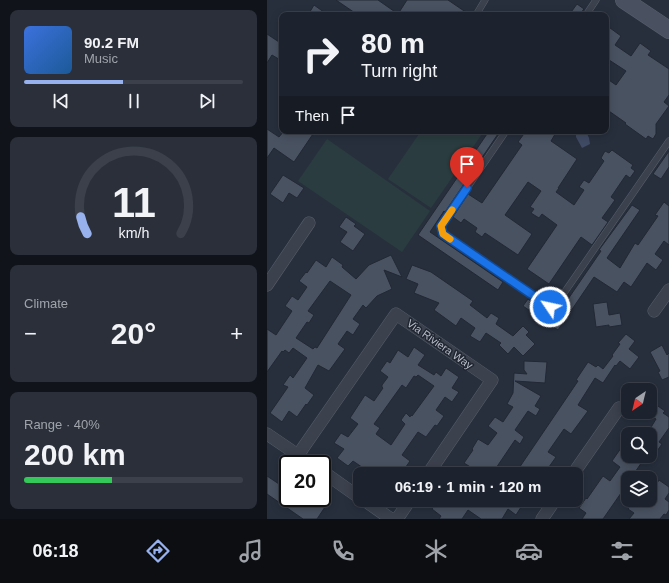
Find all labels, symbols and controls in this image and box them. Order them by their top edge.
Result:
icon: right [295,28,347,80]
text: 80 m [361,28,425,59]
text: 90.2 FM [84,34,139,51]
text: Music [84,51,118,66]
text: Turn right [361,61,437,81]
icon: previous [50,90,72,112]
icon: pause [123,90,145,112]
icon: next [196,90,218,112]
icon: arrive [337,104,359,126]
text: Then [295,107,329,124]
pin [450,147,484,188]
icon: arrive [456,153,478,175]
text: 11 [112,179,155,226]
text: km/h [118,224,149,240]
position arrow [529,286,571,328]
text: Climate [24,296,68,311]
text: 20° [111,317,156,350]
street label: Via Riviera Way [405,317,476,371]
text: − [24,321,37,346]
text: + [230,321,243,346]
north arrow [621,383,657,419]
map controls [621,383,657,507]
text: Range · 40% [24,417,100,432]
button: search [621,427,657,463]
text: 200 km [24,438,126,471]
speed limit sign: 20 [279,455,331,507]
button: layers [621,471,657,507]
text: 06:19 · 1 min · 120 m [395,478,541,495]
icon: directions [144,537,172,565]
icon: music [237,537,265,565]
icon: phone [329,537,357,565]
icon: climate [422,537,450,565]
icon: car [515,537,543,565]
icon: filters [608,537,636,565]
text: 06:18 [32,541,79,561]

